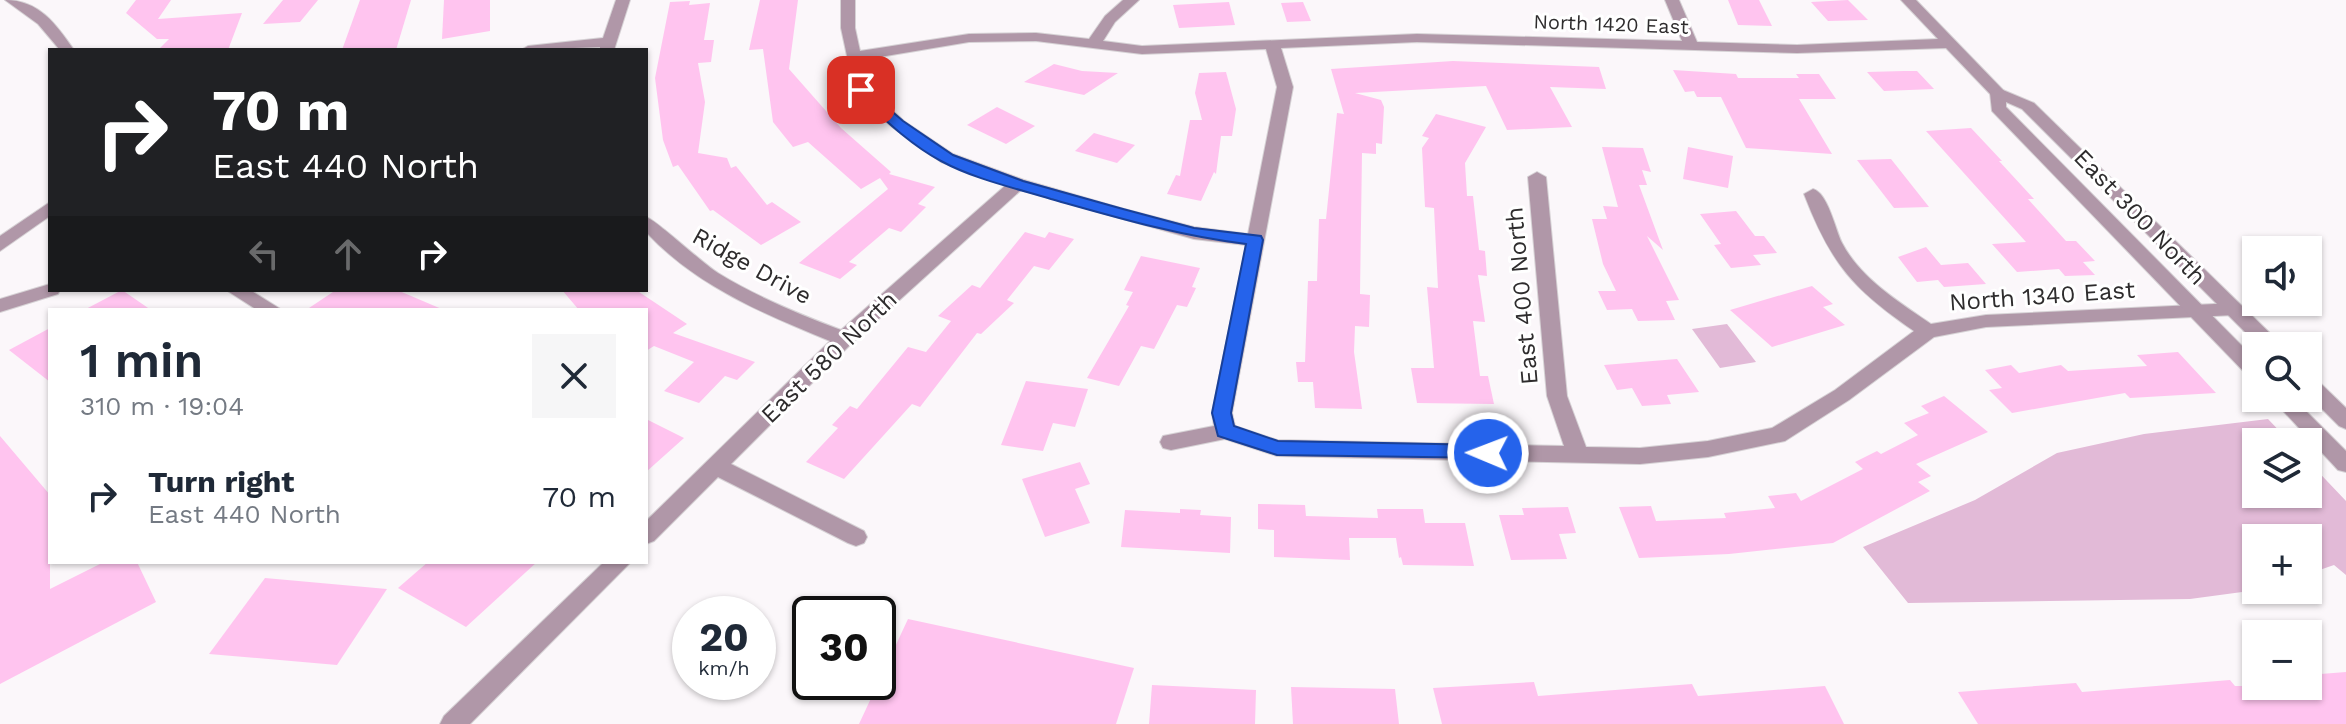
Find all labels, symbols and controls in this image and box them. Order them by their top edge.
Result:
street label: North 1420 East [1533,9,1690,39]
pin [827,56,895,124]
icon: arrive [839,68,883,112]
text: 70 m [212,78,349,144]
icon: right [80,80,184,184]
street label: East 300 North [2068,143,2212,291]
text: East 440 North [212,145,479,187]
street label: East 400 North [1500,206,1544,386]
street label: Ridge Drive [688,222,816,310]
icon: left [242,232,286,276]
icon: ahead [326,232,370,276]
icon: right [410,232,454,276]
map controls [2242,236,2322,700]
button: sound [2242,236,2322,316]
street label: North 1340 East [1948,276,2136,316]
street label: East 580 North [755,285,903,429]
text: 1 min [80,332,203,389]
button: search [2242,332,2322,412]
button: close [532,334,616,418]
text: 310 m · 19:04 [80,391,244,421]
position arrow [1446,411,1530,495]
button: layers [2242,428,2322,508]
text: Turn right [148,464,294,499]
icon: right [80,474,124,518]
text: 70 m [542,479,616,514]
text: East 440 North [148,499,341,529]
button: + [2242,524,2322,604]
speed limit sign: 30 [792,596,896,700]
text: 20 [699,614,749,661]
button: − [2242,620,2322,700]
text: km/h [698,656,750,680]

